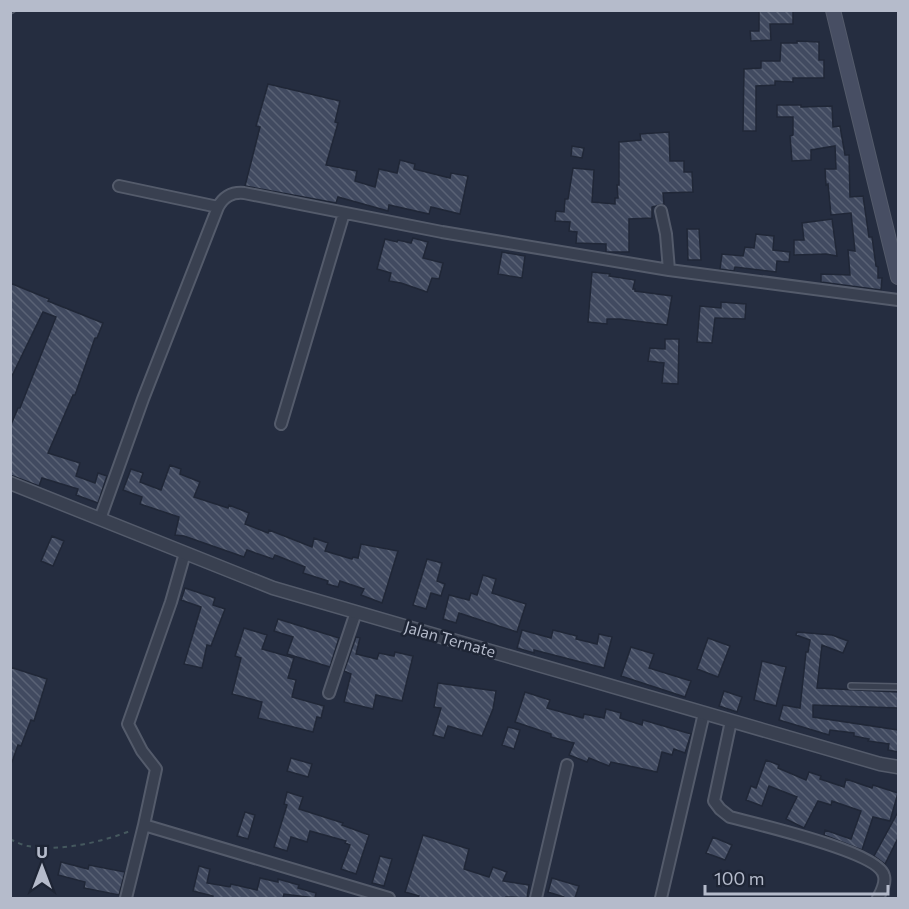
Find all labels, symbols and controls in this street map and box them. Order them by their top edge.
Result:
street label: Jalan Ternate [402,616,498,661]
north arrow [12,837,72,897]
text: U [36,842,48,861]
scale bar [705,858,888,896]
text: 100 m [714,867,764,889]

